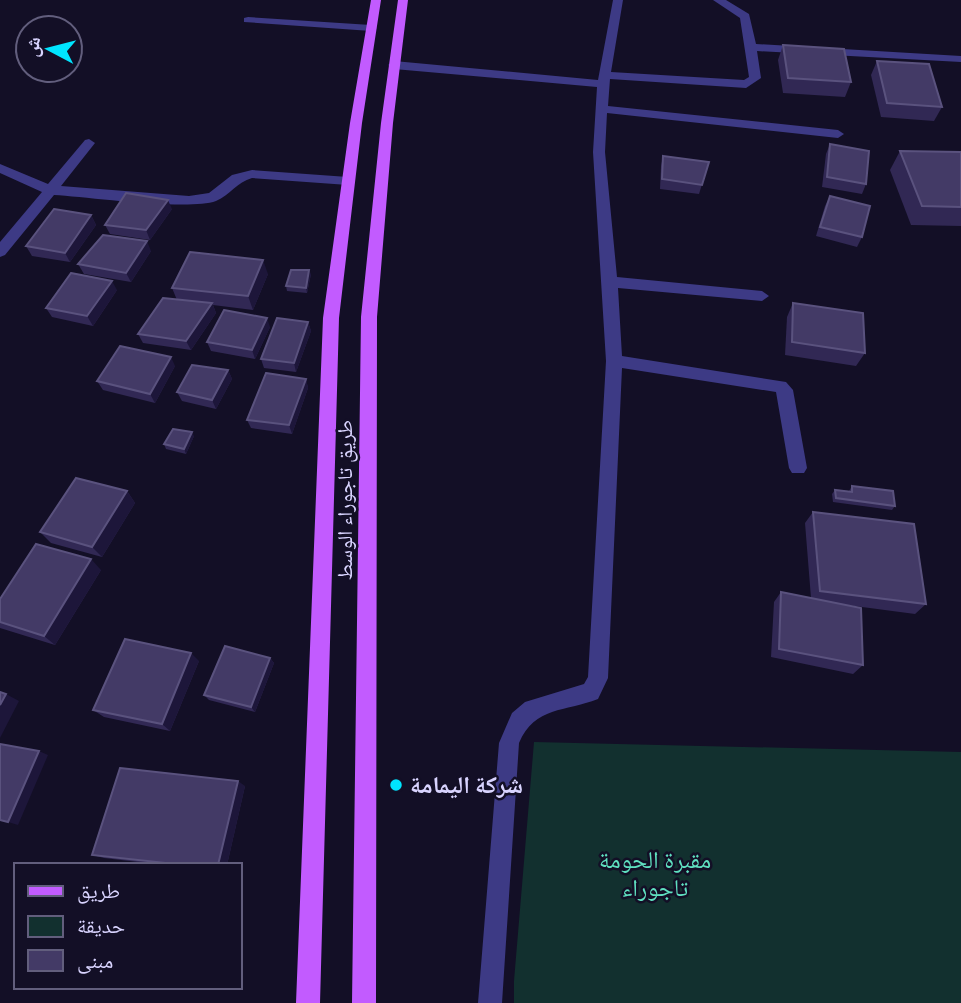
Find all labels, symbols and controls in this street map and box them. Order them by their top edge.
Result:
north arrow [14,14,84,84]
text: ش [20,36,45,58]
street label: طريق تاجوراء الوسط [332,420,358,580]
place label: شركة اليمامة [410,771,523,799]
marker: شركة اليمامة [388,777,404,793]
park label: مقبرة الحومة تاجوراء [599,846,711,902]
legend [14,863,242,989]
text: طريق [77,878,120,904]
text: حديقة [77,913,125,939]
text: مبنى [77,948,113,974]

